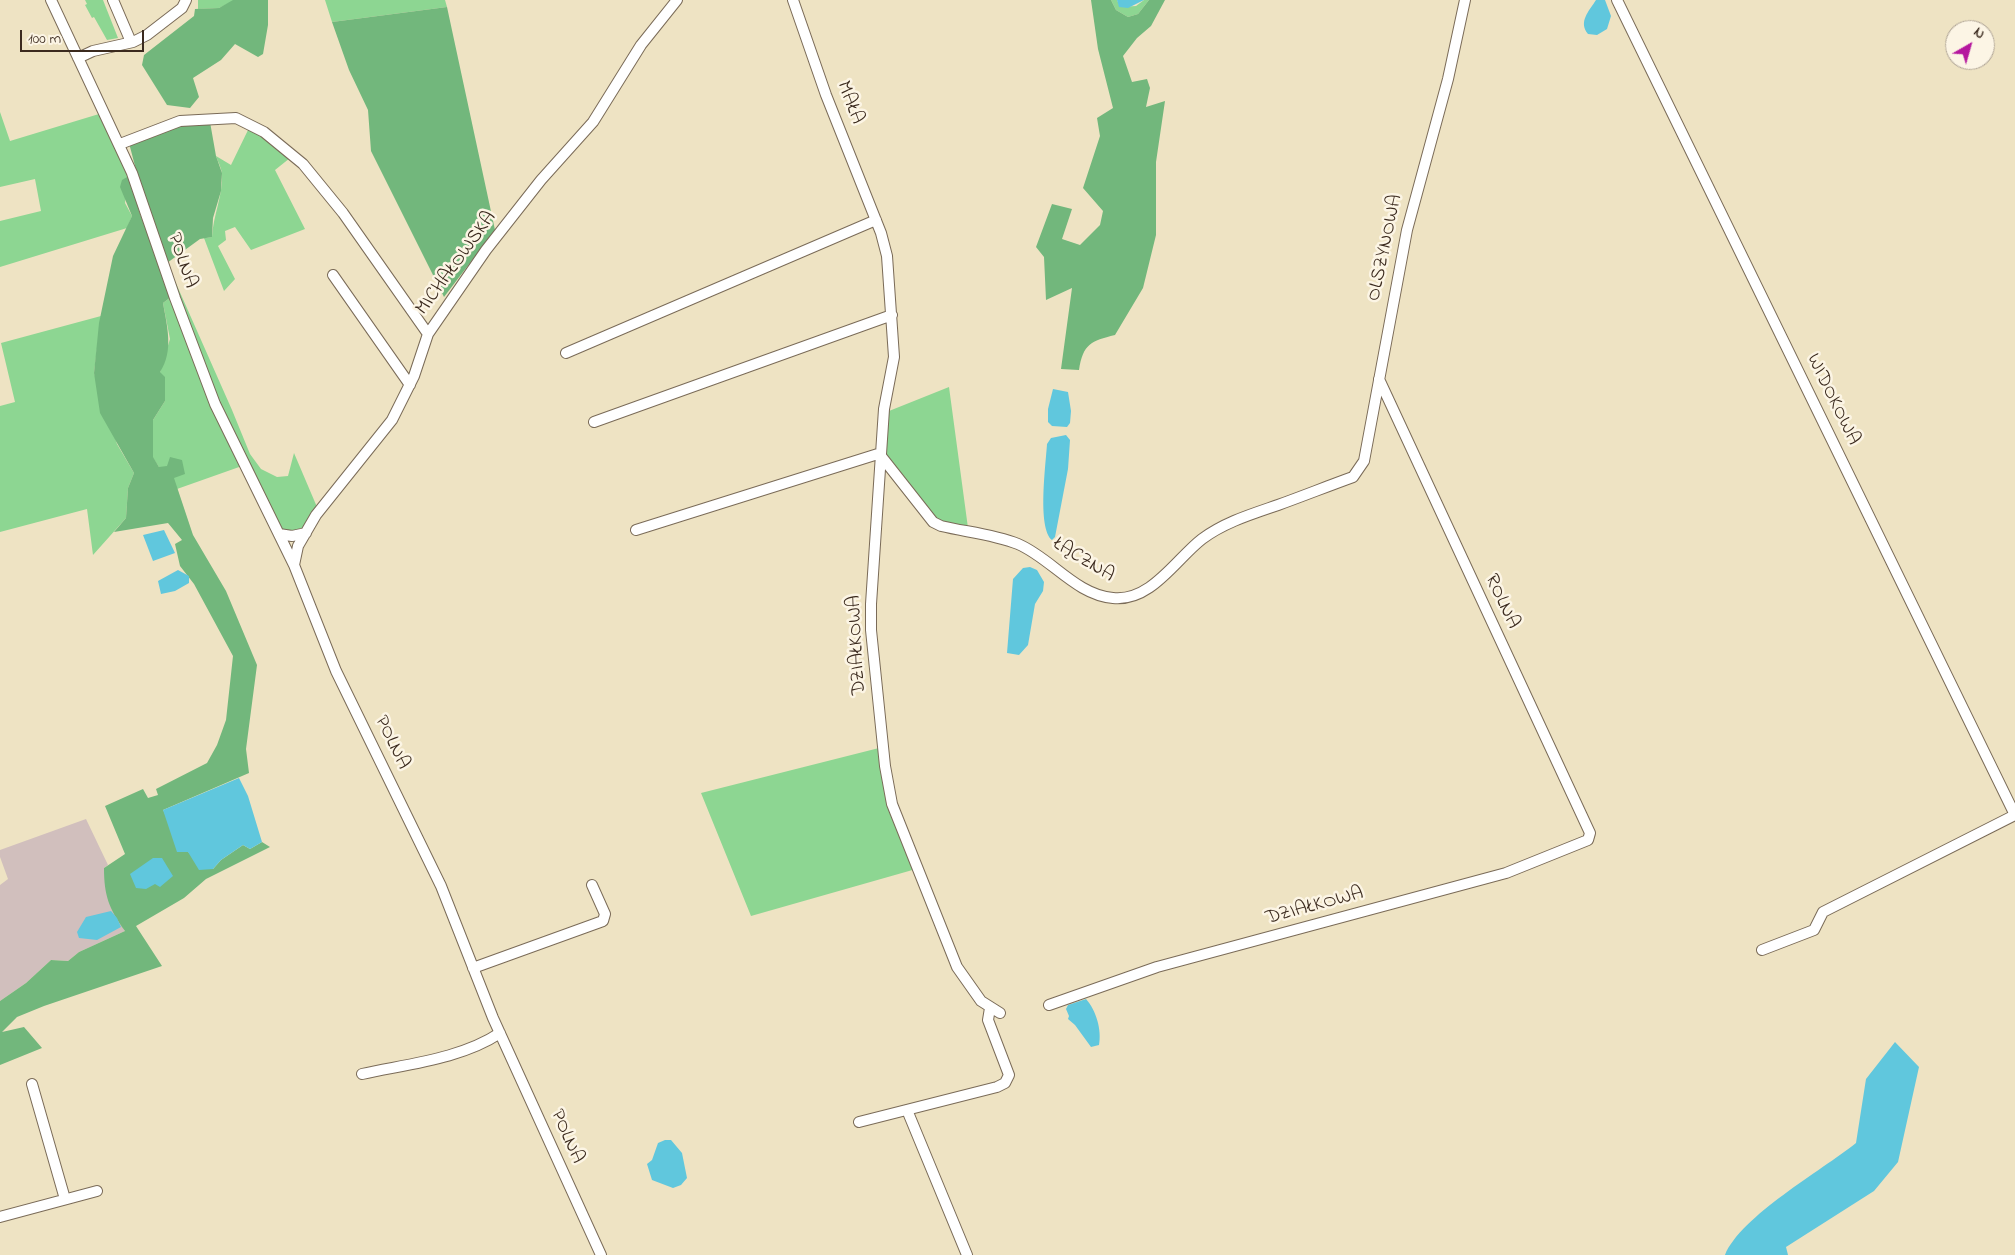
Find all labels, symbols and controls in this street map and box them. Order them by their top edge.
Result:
scale bar [22,20,146,52]
north arrow [1945,20,1995,70]
text: N [1969,22,1989,45]
text: 100 m [28,28,61,50]
street label: MAŁA [830,78,868,128]
street label: OLSZYNOWA [1363,192,1409,304]
street label: MICHAŁOWSKA [411,207,503,321]
street label: POLNA [160,230,202,292]
street label: WIDOKOWA [1800,350,1864,450]
street label: ŁĄCZNA [1048,533,1118,589]
street label: ROLNA [1478,571,1524,633]
street label: DZIAŁKOWA [843,594,873,696]
street label: POLNA [368,712,414,774]
street label: DZIAŁKOWA [1264,882,1366,932]
street label: POLNA [543,1106,589,1168]

